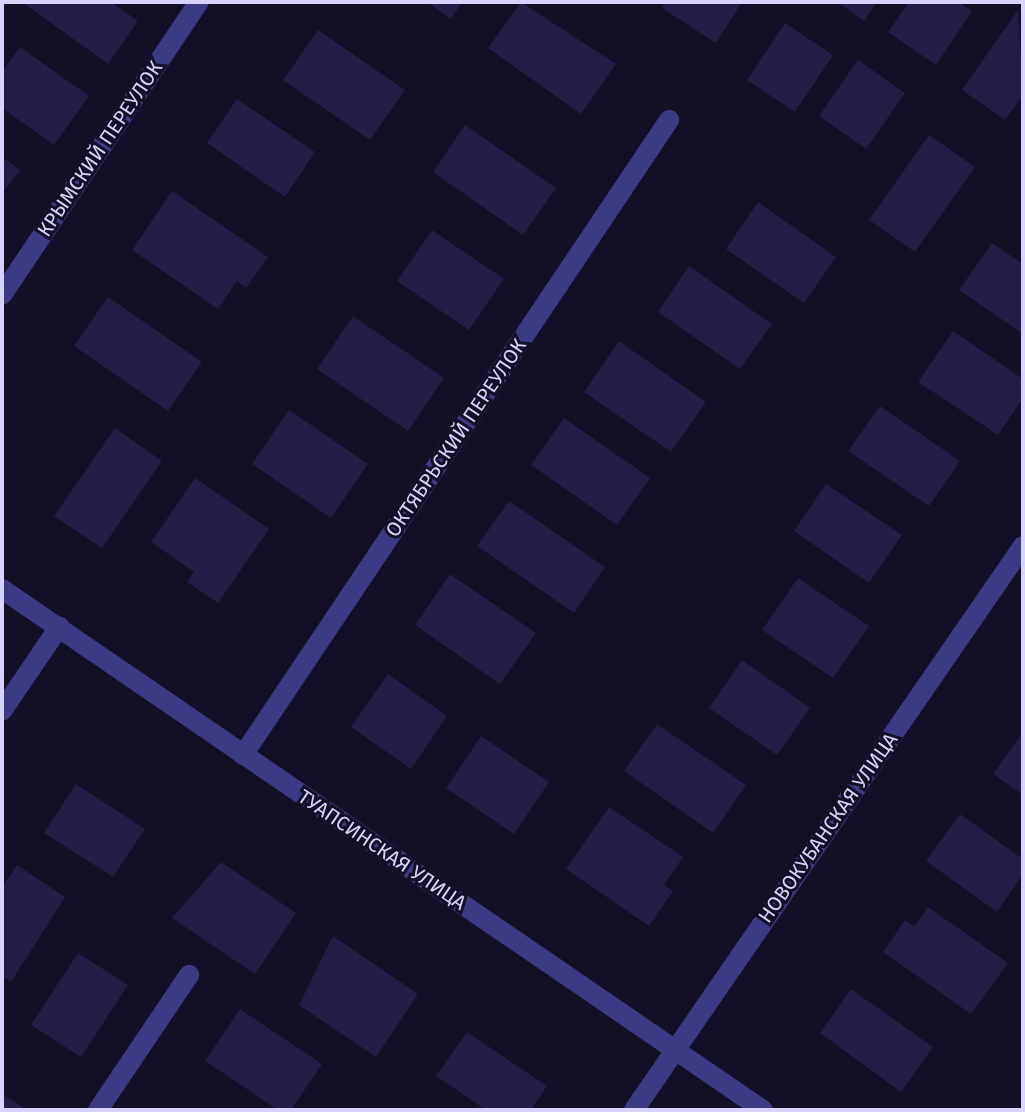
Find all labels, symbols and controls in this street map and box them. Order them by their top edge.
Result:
street label: КРЫМСКИЙ ПЕРЕУЛОК [32,57,168,241]
street label: ОКТЯБРЬСКИЙ ПЕРЕУЛОК [381,334,531,542]
street label: НОВОКУБАНСКАЯ УЛИЦА [753,728,903,928]
street label: ТУАПСИНСКАЯ УЛИЦА [293,785,471,915]

